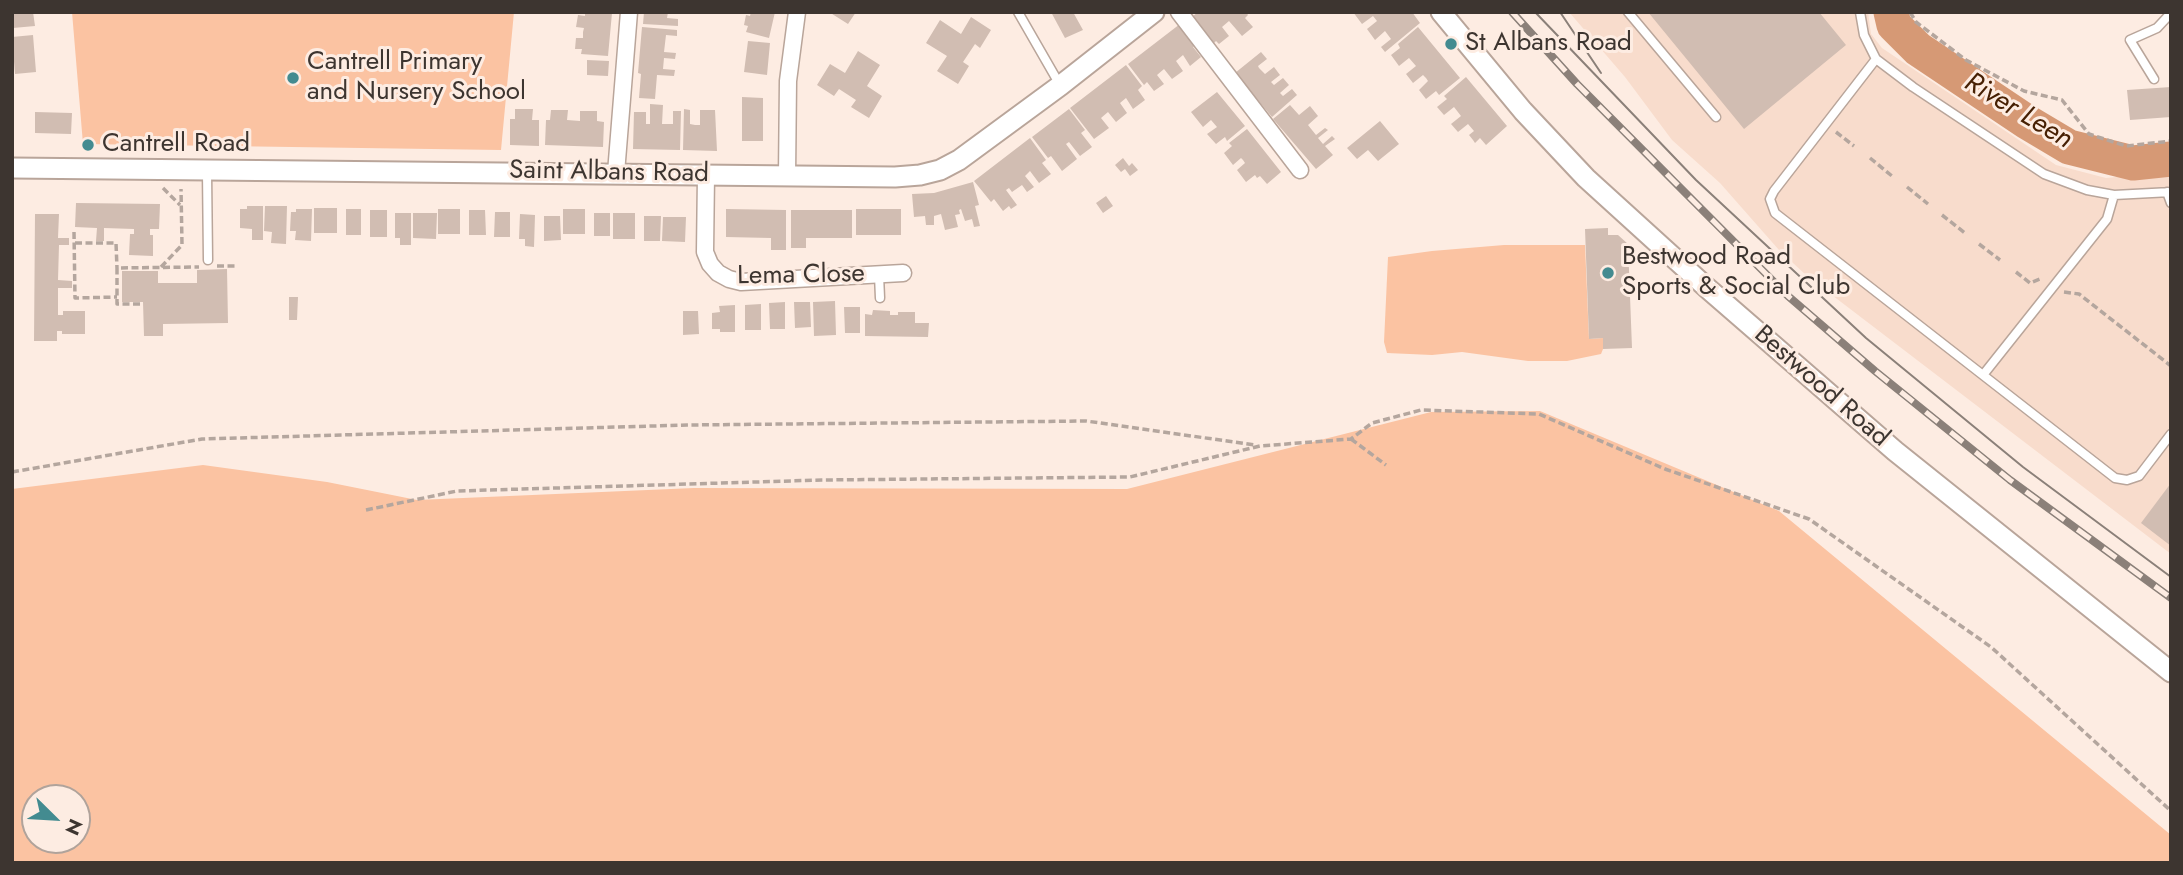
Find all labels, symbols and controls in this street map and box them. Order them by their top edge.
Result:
place label: St Albans Road [1465,28,1632,60]
marker: St Albans Road [1443,36,1459,52]
place label: Cantrell Primary and Nursery School [307,47,526,108]
water label: River Leen [1958,67,2078,157]
marker: Cantrell Primary and Nursery School [285,70,301,86]
place label: Cantrell Road [102,129,250,161]
marker: Cantrell Road [80,137,96,153]
street label: Saint Albans Road [509,156,709,190]
place label: Bestwood Road Sports & Social Club [1622,242,1850,304]
street label: Lema Close [737,259,865,293]
marker: Bestwood Road Sports & Social Club [1600,265,1616,281]
street label: Bestwood Road [1747,320,1895,454]
north arrow [21,784,91,854]
text: N [58,815,89,839]

